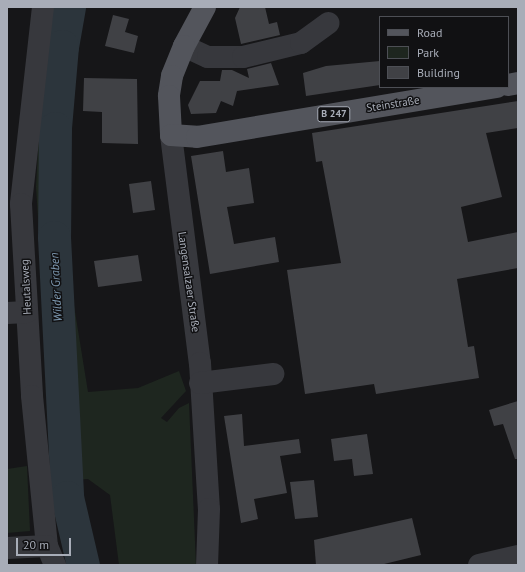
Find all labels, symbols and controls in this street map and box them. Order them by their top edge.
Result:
legend [379,16,509,88]
text: Road [417,25,442,40]
text: Park [417,45,439,60]
text: Building [417,65,460,80]
street label: Steinstraße [365,93,421,115]
road number: B 247 [317,106,351,122]
street label: Langensalzaer Straße [175,231,203,333]
water label: Wilder Graben [47,252,65,322]
street label: Heutalsweg [18,259,34,315]
scale bar [18,530,73,556]
text: 20 m [23,537,49,552]

